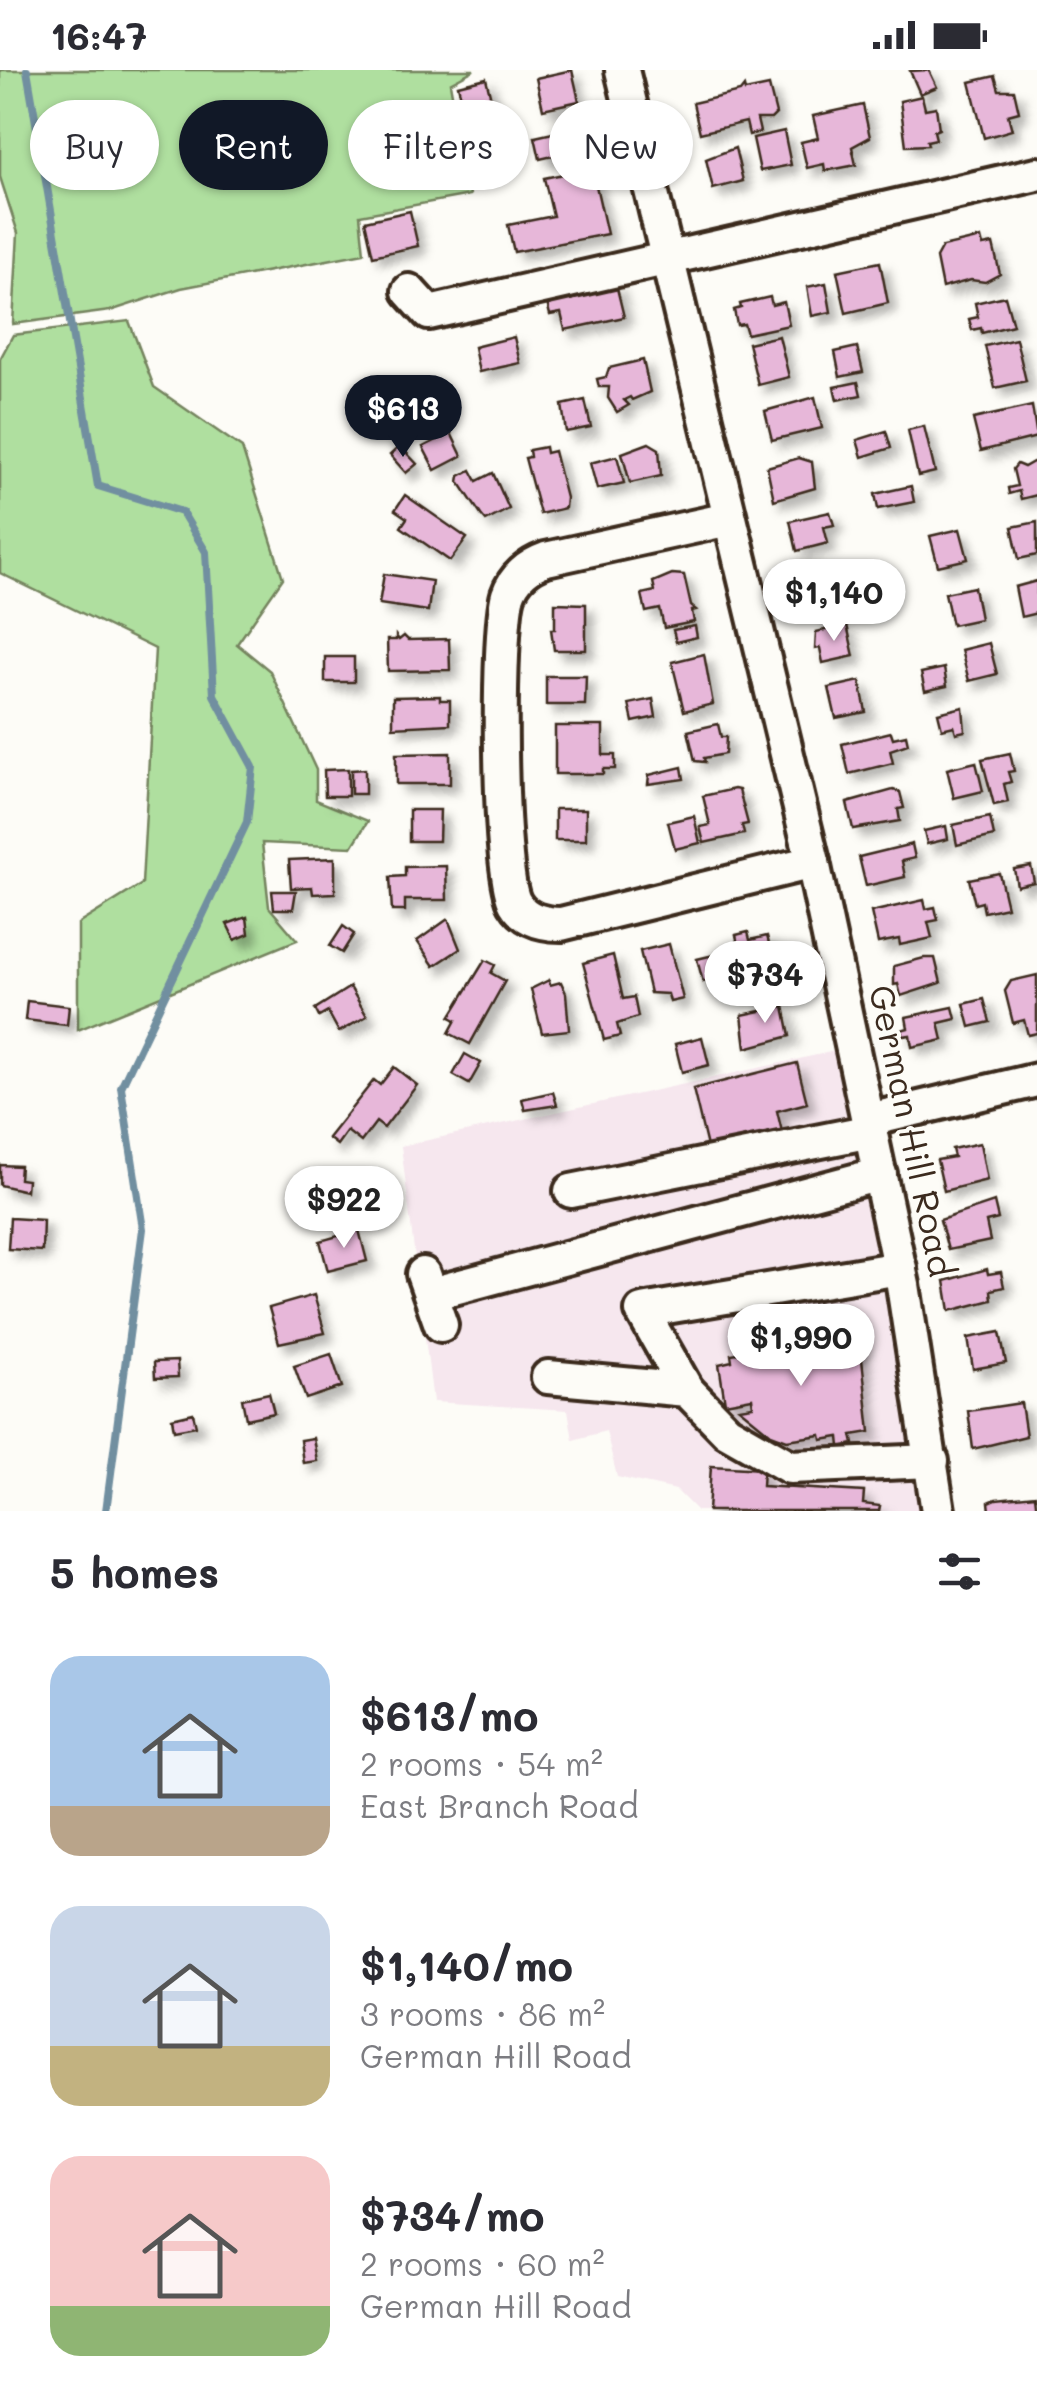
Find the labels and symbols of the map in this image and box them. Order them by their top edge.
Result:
pin: $613 [344,375,462,460]
pin: $1,140 [753,559,915,644]
pin: $734 [706,941,824,1026]
street label: German Hill Road [860,981,966,1281]
pin: $922 [285,1166,403,1251]
pin: $1,990 [720,1304,882,1389]

